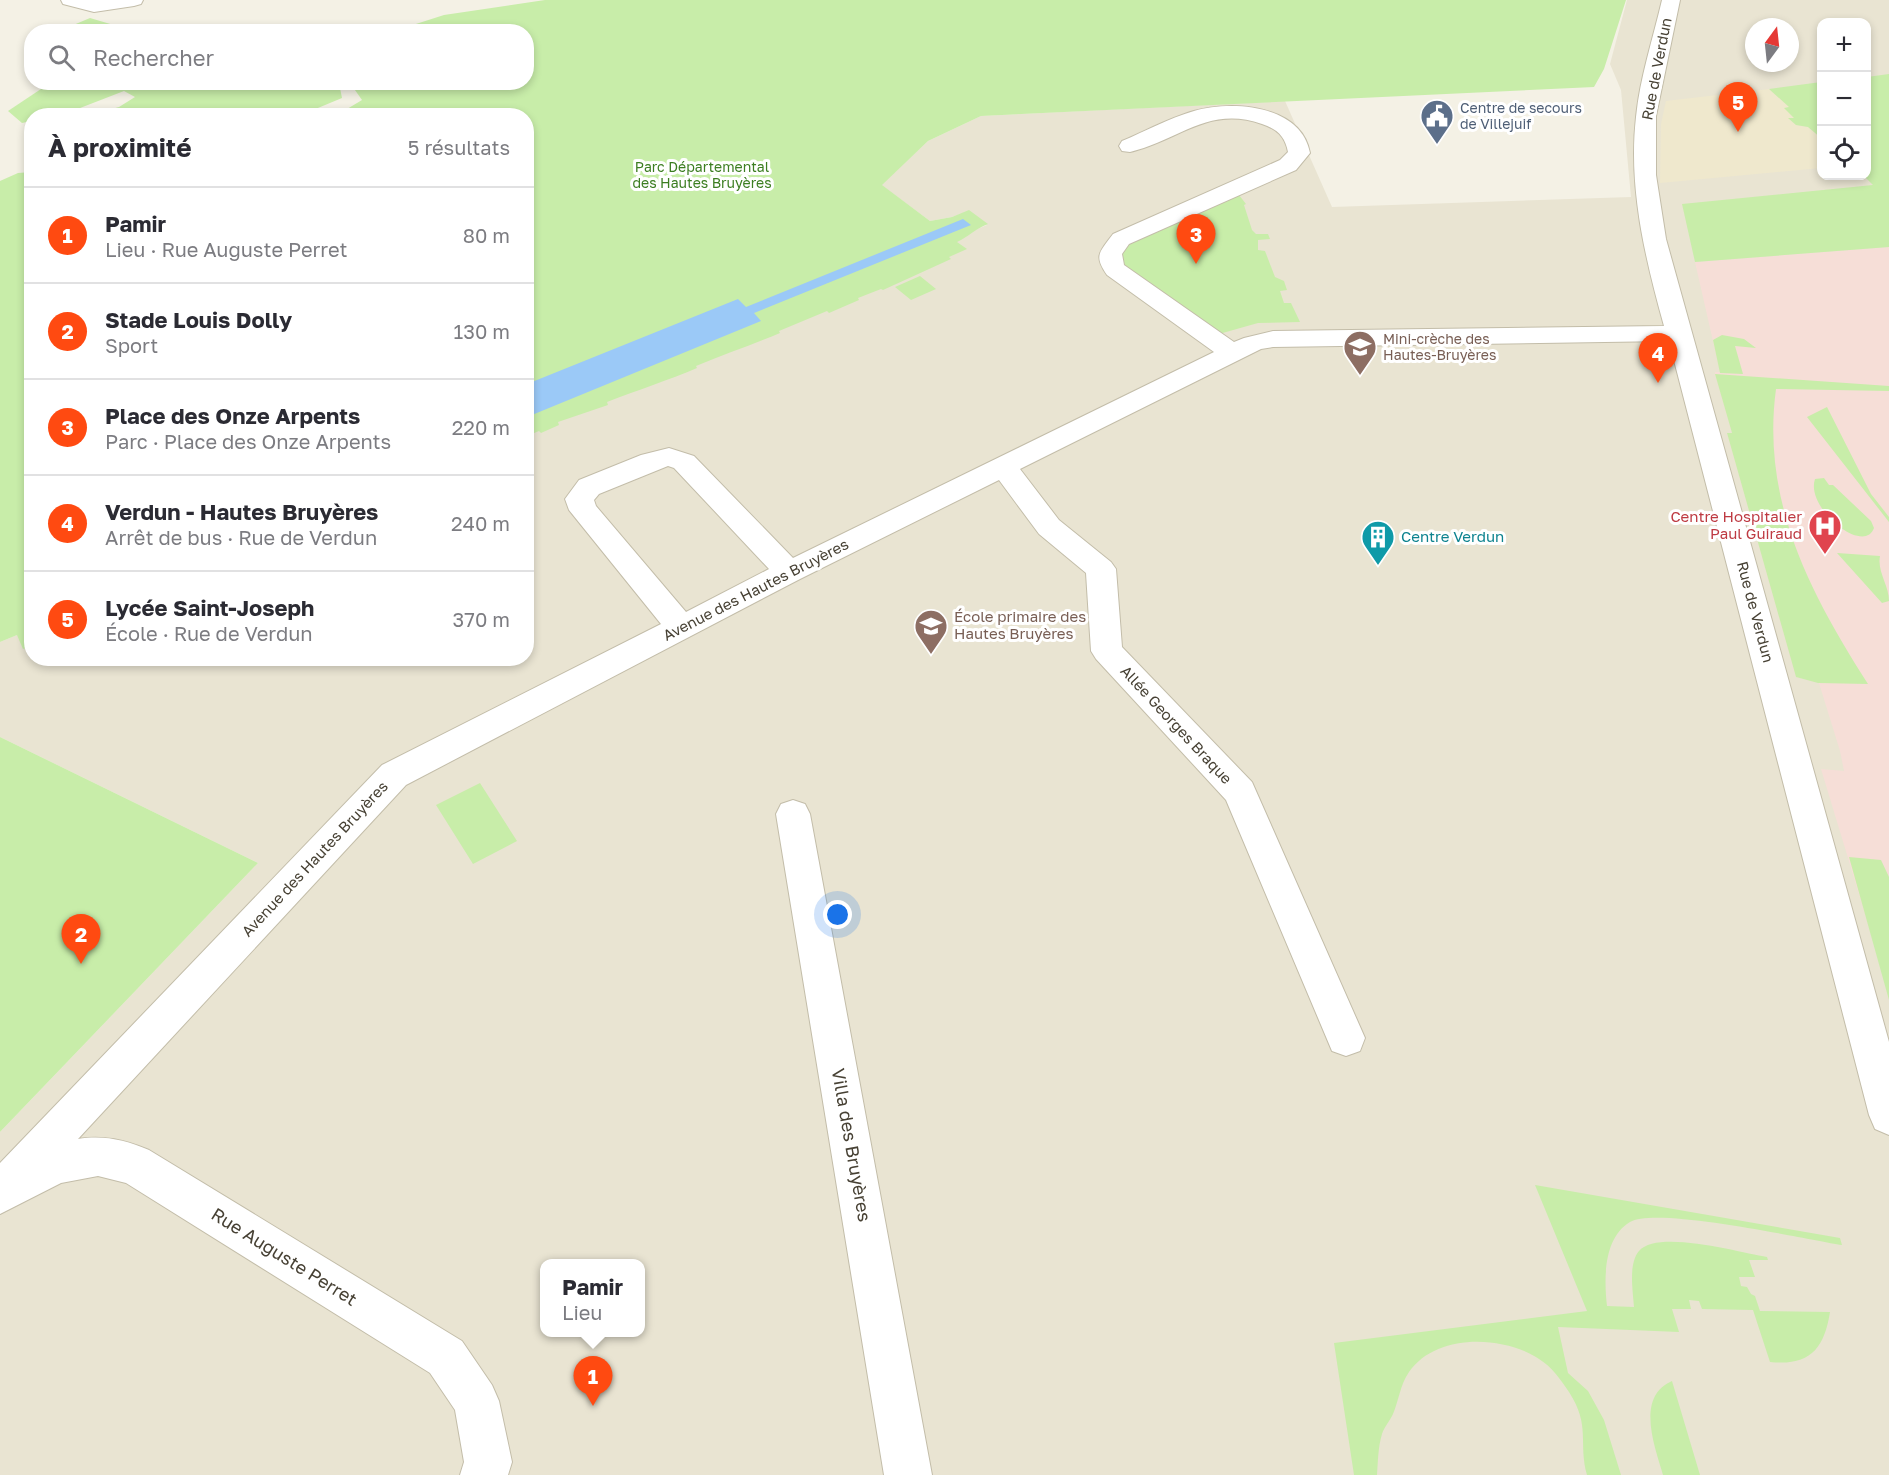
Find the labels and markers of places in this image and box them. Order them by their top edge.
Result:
pin: 5 [1718,82,1758,132]
public building icon: Centre de secours de Villejuif [1419,98,1455,145]
place label: Centre de secours de Villejuif [1460,99,1582,132]
pin: 3 [1176,214,1216,264]
school or university icon: Mini-crèche des Hautes-Bruyères [1342,329,1378,376]
place label: Mini-crèche des Hautes-Bruyères [1383,330,1496,363]
pin: 4 [1638,334,1678,383]
place label: Centre Hospitalier Paul Guiraud [1670,507,1802,542]
hospital icon: Centre Hospitalier Paul Guiraud [1807,508,1843,555]
building icon: Centre Verdun [1360,519,1396,566]
place label: Centre Verdun [1401,527,1504,545]
place label: École primaire des Hautes Bruyères [954,607,1086,642]
school or university icon: École primaire des Hautes Bruyères [913,608,949,655]
pin: 2 [62,914,100,964]
pin: 1 [574,1356,612,1406]

